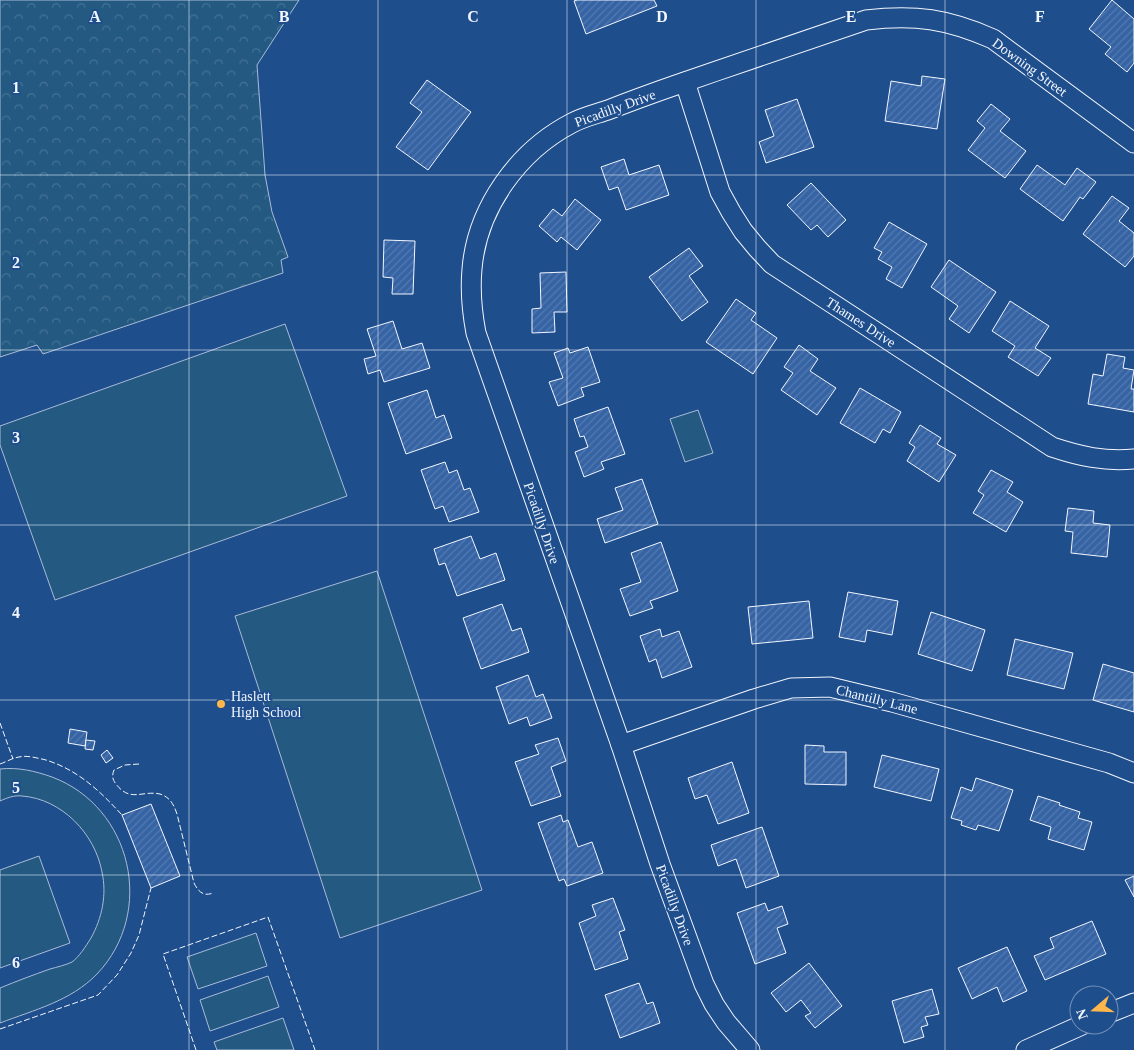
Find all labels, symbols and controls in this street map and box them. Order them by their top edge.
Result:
text: A [89,8,101,25]
text: B [279,8,290,25]
text: C [467,8,479,25]
text: D [656,8,668,25]
text: E [846,8,856,25]
text: F [1035,8,1045,25]
street label: Downing Street [990,35,1070,99]
text: 1 [12,79,20,96]
street label: Picadilly Drive [573,87,658,130]
text: 2 [12,254,20,271]
street label: Thames Drive [823,294,898,350]
text: 3 [12,429,20,446]
street label: Picadilly Drive [521,480,562,566]
text: 4 [12,604,20,621]
street label: Chantilly Lane [835,682,919,717]
place label: Haslett High School [231,689,302,720]
marker: Haslett High School [215,698,227,710]
text: 5 [12,779,20,796]
street label: Picadilly Drive [653,863,696,948]
text: 6 [12,954,20,971]
north arrow [1069,985,1119,1035]
text: N [1073,1007,1091,1021]

